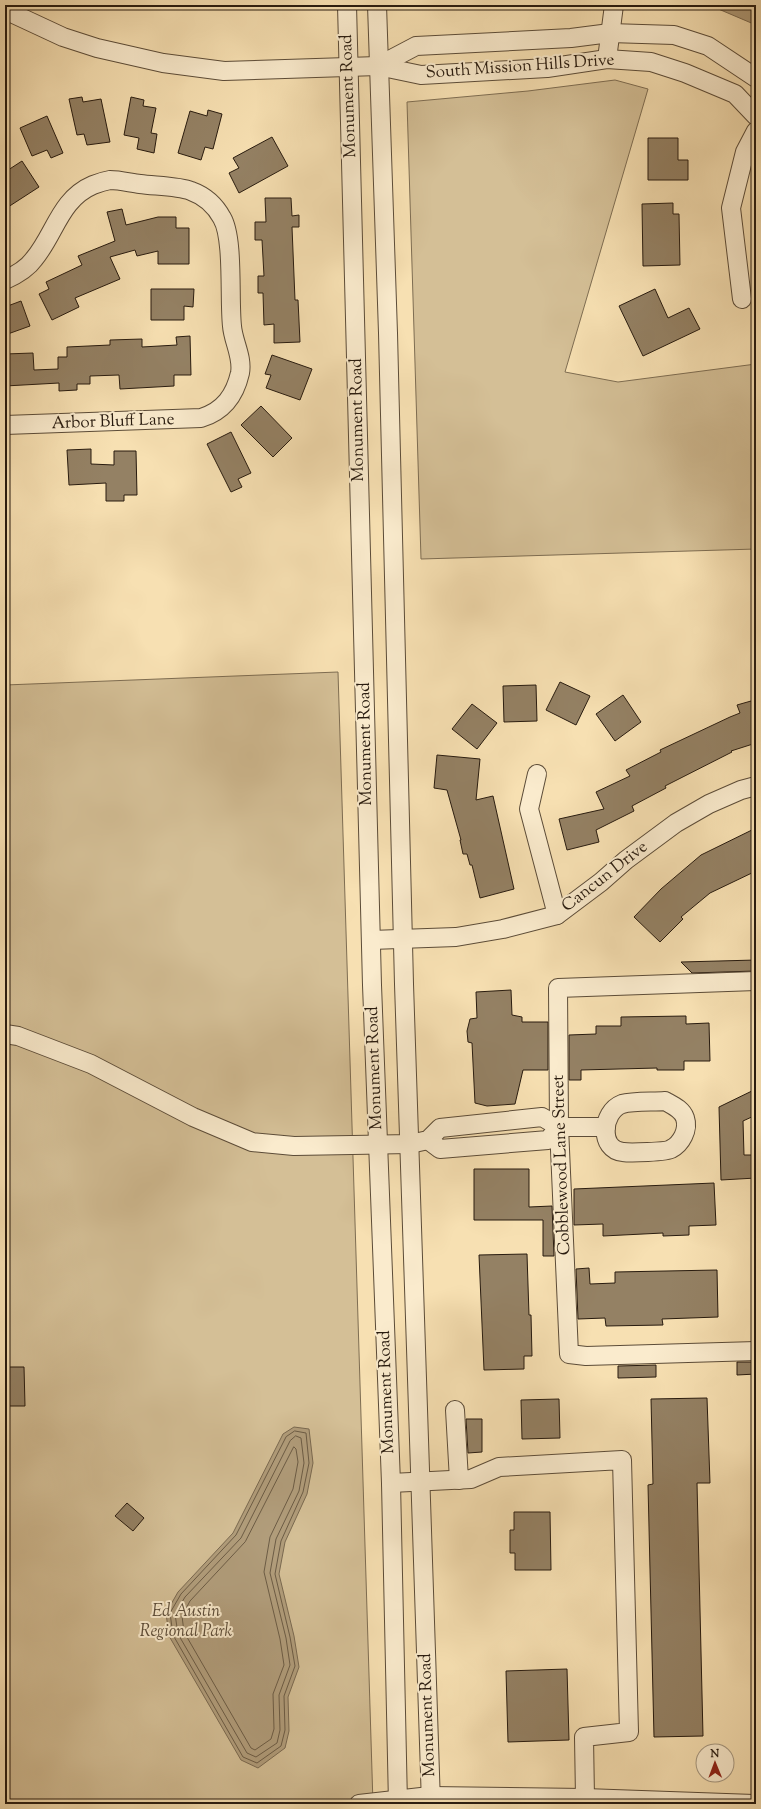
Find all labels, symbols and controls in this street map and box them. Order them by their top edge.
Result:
street label: Monument Road [335,33,363,158]
street label: South Mission Hills Drive [425,48,615,86]
street label: Monument Road [345,358,371,482]
street label: Arbor Bluff Lane [51,408,175,436]
street label: Monument Road [353,682,379,806]
street label: Cancun Drive [557,836,653,918]
street label: Monument Road [361,1005,389,1130]
street label: Cobblewood Lane Street [547,1074,577,1256]
street label: Monument Road [373,1329,401,1454]
park label: Ed Austin Regional Park [140,1600,233,1644]
street label: Monument Road [414,1652,442,1777]
north arrow [695,1743,735,1783]
text: N [709,1746,720,1762]

